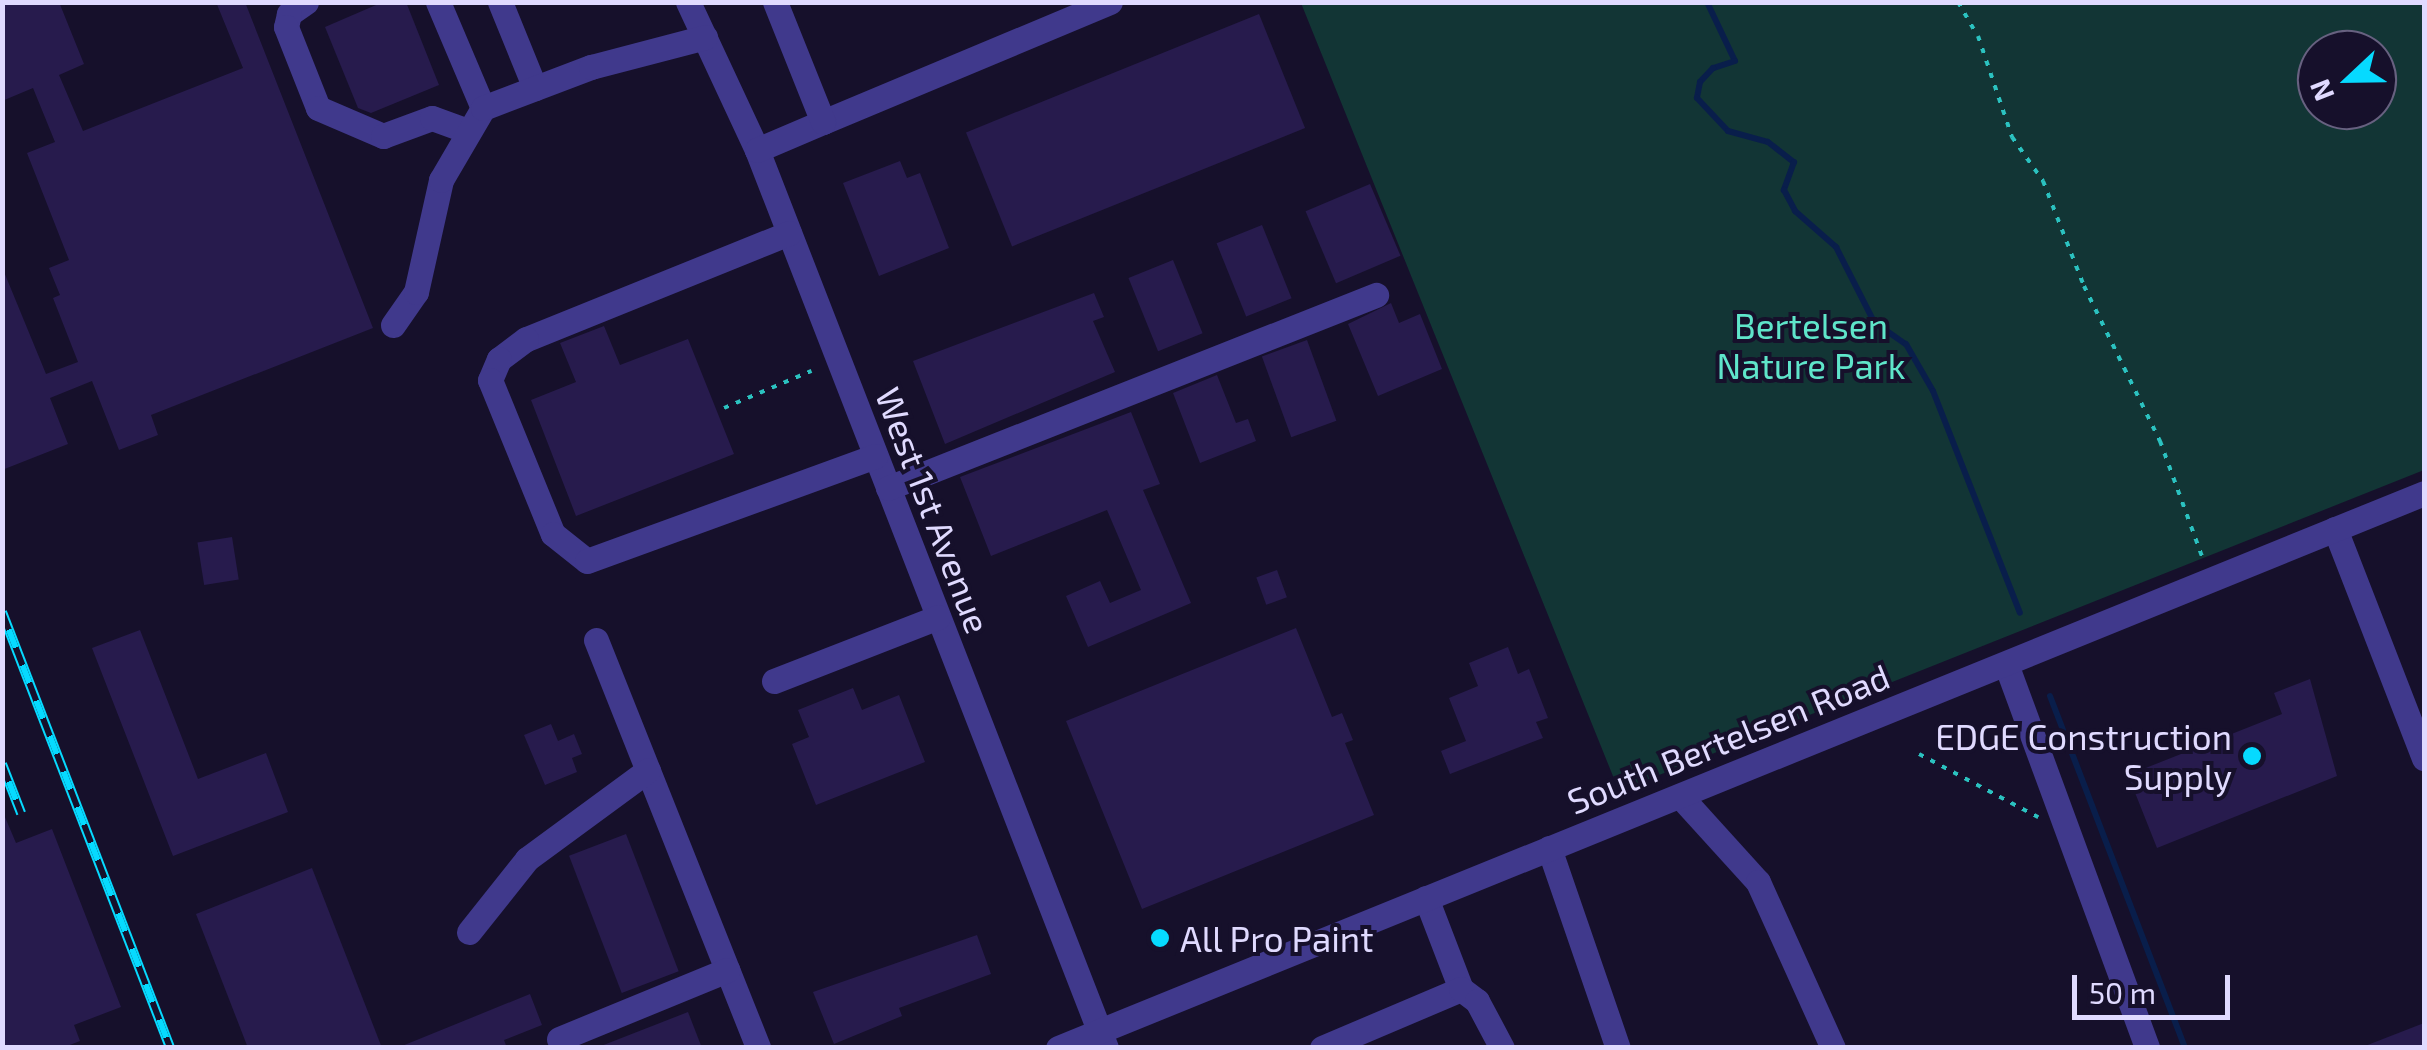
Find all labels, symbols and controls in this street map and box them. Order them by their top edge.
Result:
north arrow [2297,30,2397,130]
text: N [2301,75,2341,106]
park label: Bertelsen Nature Park [1717,304,1905,386]
street label: West 1st Avenue [868,381,1000,639]
street label: South Bertelsen Road [1561,654,1895,822]
place label: EDGE Construction Supply [1935,715,2232,797]
marker: EDGE Construction Supply [2241,745,2263,767]
place label: All Pro Paint [1180,917,1374,959]
marker: All Pro Paint [1149,927,1171,949]
scale bar [2077,955,2234,1017]
text: 50 m [2089,974,2156,1010]

